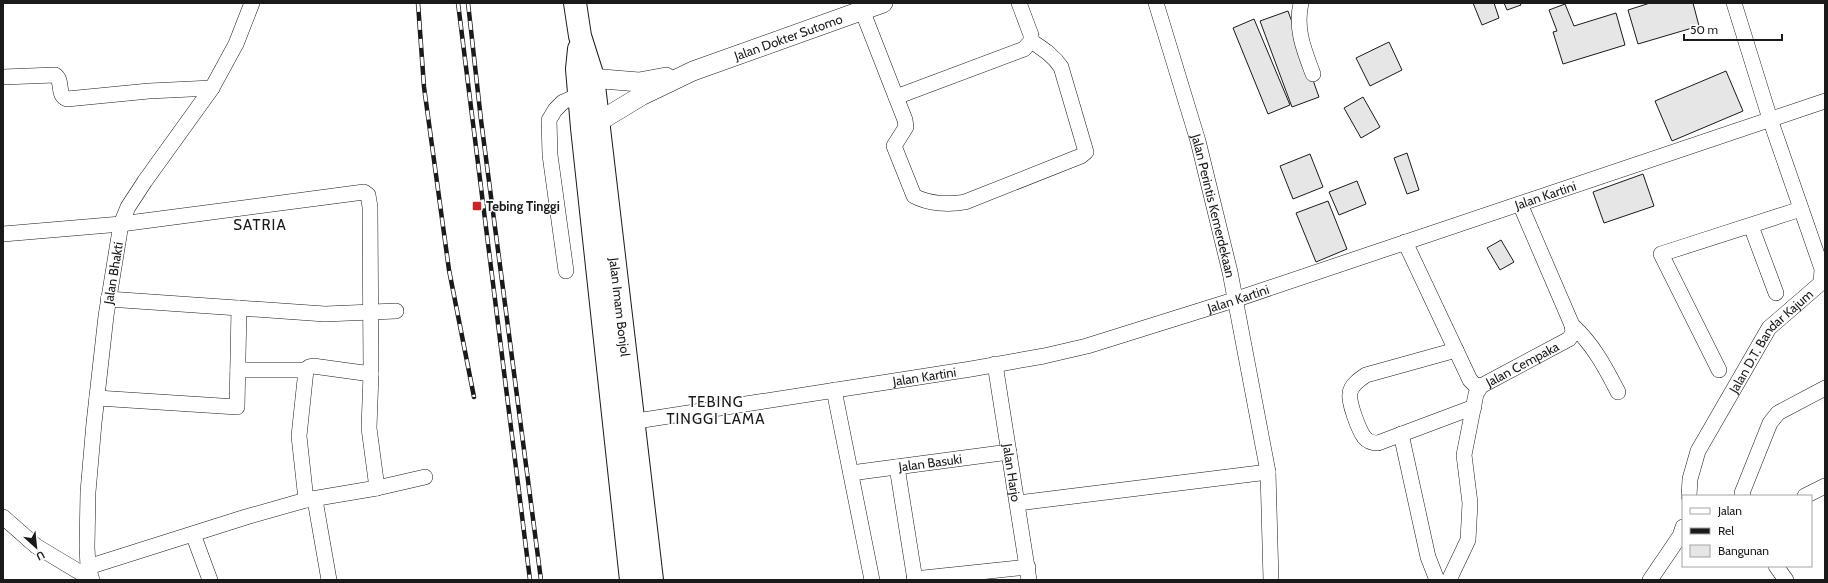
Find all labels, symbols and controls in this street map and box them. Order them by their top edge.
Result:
street label: Jalan Dokter Sutomo [731,10,844,64]
scale bar [1684,16,1782,42]
text: 50 m [1690,22,1718,37]
street label: Jalan Perintis Kemerdekaan [1188,131,1239,279]
street label: Jalan Kartini [1512,177,1578,213]
place label: Tebing Tinggi [486,198,560,214]
marker: Tebing Tinggi [471,200,483,212]
district label: SATRIA [233,216,287,234]
street label: Jalan Bhakti [100,241,126,306]
street label: Jalan Imam Bonjol [606,256,634,357]
street label: Jalan Kartini [1204,281,1271,316]
street label: Jalan D.T. Bandar Kajum [1725,286,1816,397]
street label: Jalan Cempaka [1482,338,1562,390]
street label: Jalan Kartini [891,363,957,389]
district label: TEBING TINGGI LAMA [667,393,765,428]
street label: Jalan Harjo [1000,442,1025,503]
street label: Jalan Basuki [897,450,963,475]
legend [1682,495,1812,567]
text: Jalan [1717,503,1742,518]
text: Rel [1718,523,1734,538]
north arrow [16,527,56,567]
text: Bangunan [1718,543,1769,558]
text: U [34,548,47,564]

